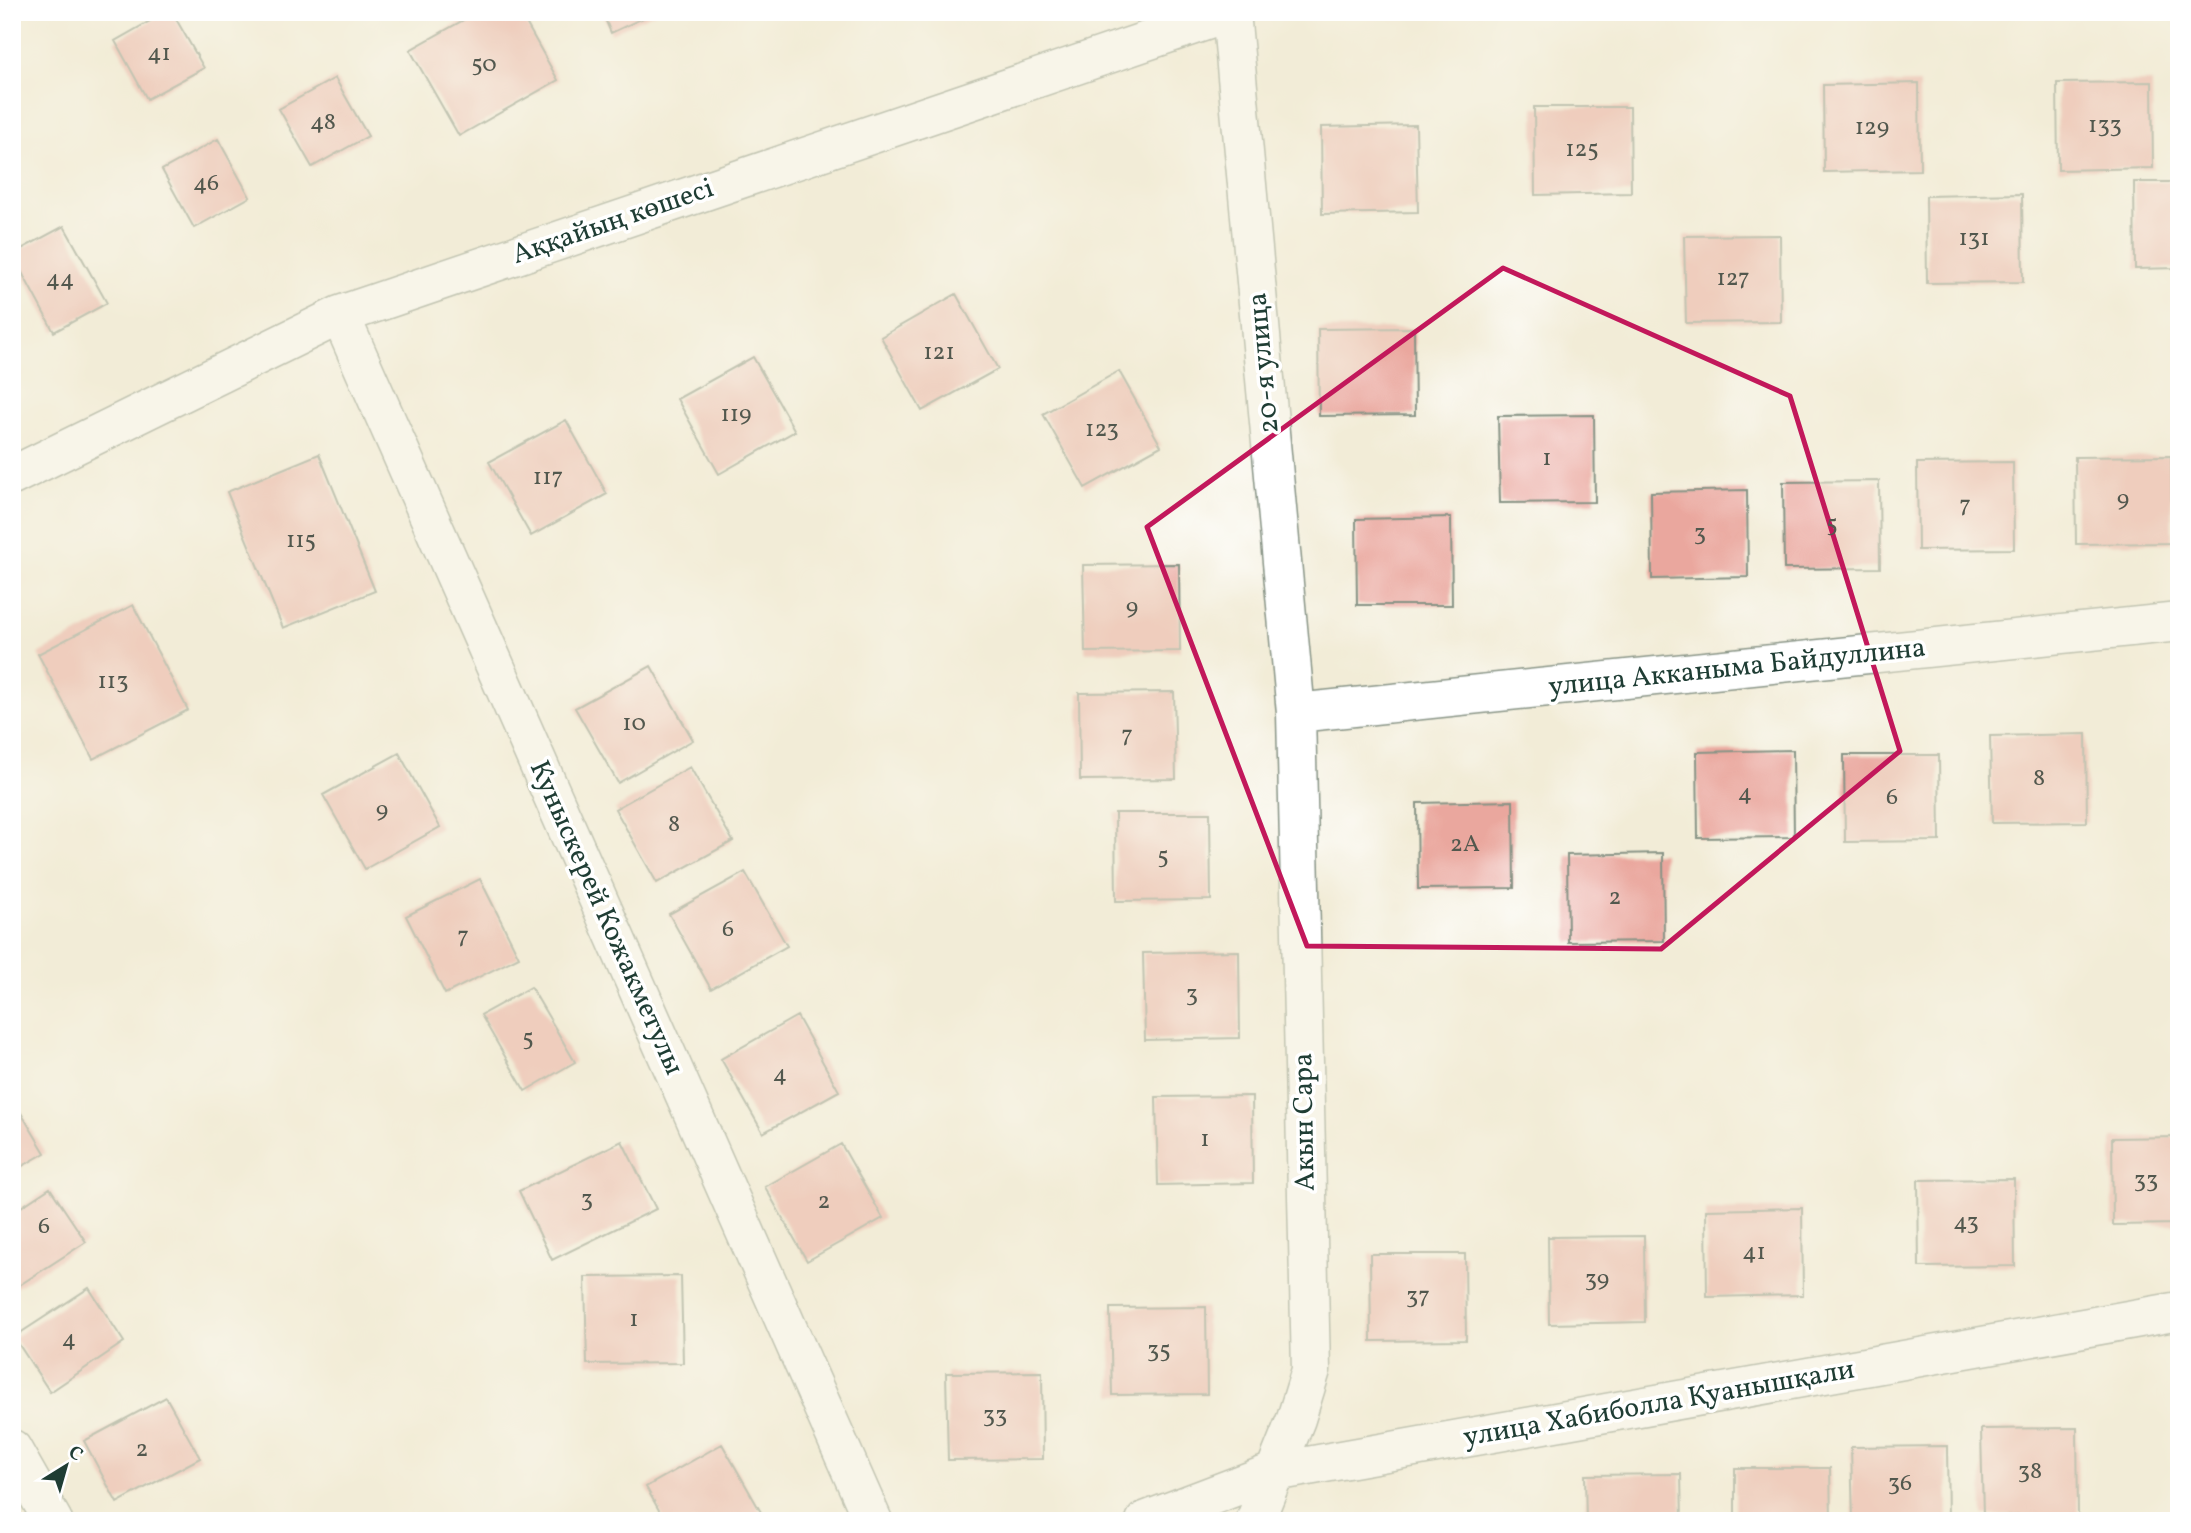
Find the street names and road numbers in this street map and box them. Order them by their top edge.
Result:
street label: Аққайың көшесі [507,169,719,275]
street label: 20-я улица [1238,291,1290,435]
street label: улица Акканыма Байдуллина [1546,629,1928,707]
street label: Куныскерей Кожакметулы [519,755,693,1081]
street label: Акын Сара [1284,1052,1326,1192]
street label: улица Хабиболла Қуанышқали [1460,1350,1858,1458]

